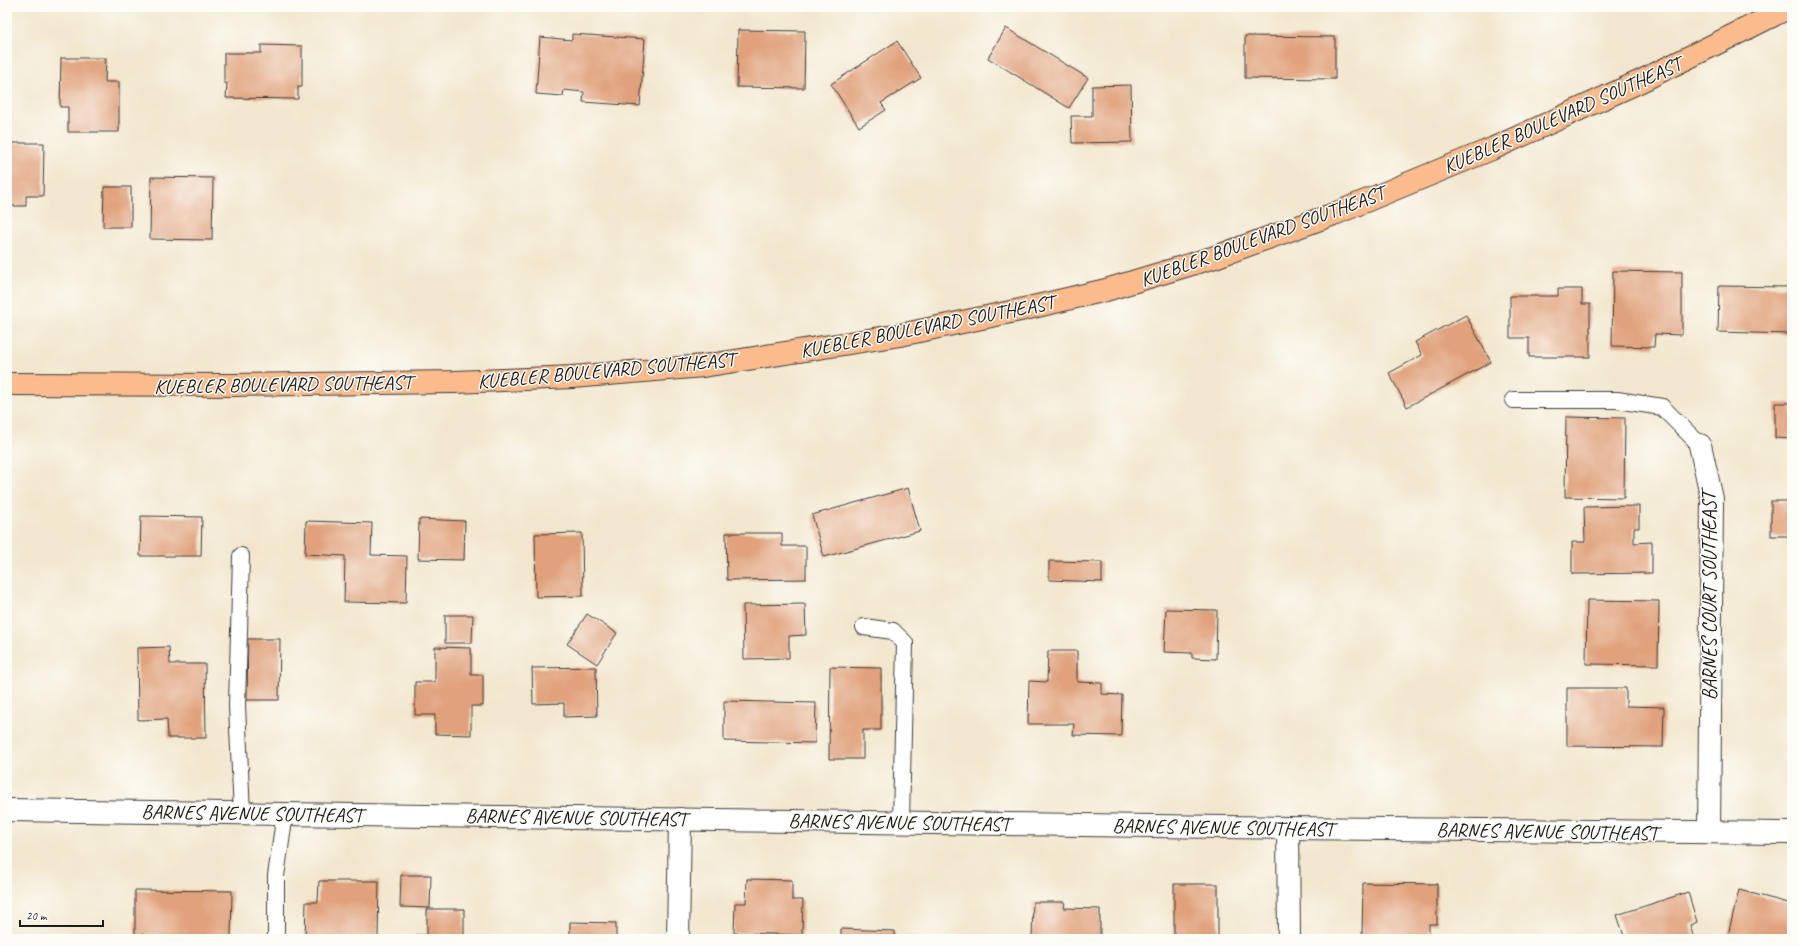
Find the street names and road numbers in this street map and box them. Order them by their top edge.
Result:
street label: KUEBLER BOULEVARD SOUTHEAST [1439,50,1689,179]
street label: KUEBLER BOULEVARD SOUTHEAST [1137,179,1392,292]
street label: KUEBLER BOULEVARD SOUTHEAST [798,289,1061,363]
street label: KUEBLER BOULEVARD SOUTHEAST [477,346,740,394]
street label: KUEBLER BOULEVARD SOUTHEAST [154,370,417,399]
street label: BARNES COURT SOUTHEAST [1697,487,1722,700]
street label: BARNES AVENUE SOUTHEAST [141,799,368,828]
street label: BARNES AVENUE SOUTHEAST [465,803,692,832]
street label: BARNES AVENUE SOUTHEAST [788,808,1015,837]
street label: BARNES AVENUE SOUTHEAST [1112,813,1339,842]
street label: BARNES AVENUE SOUTHEAST [1436,817,1663,846]

